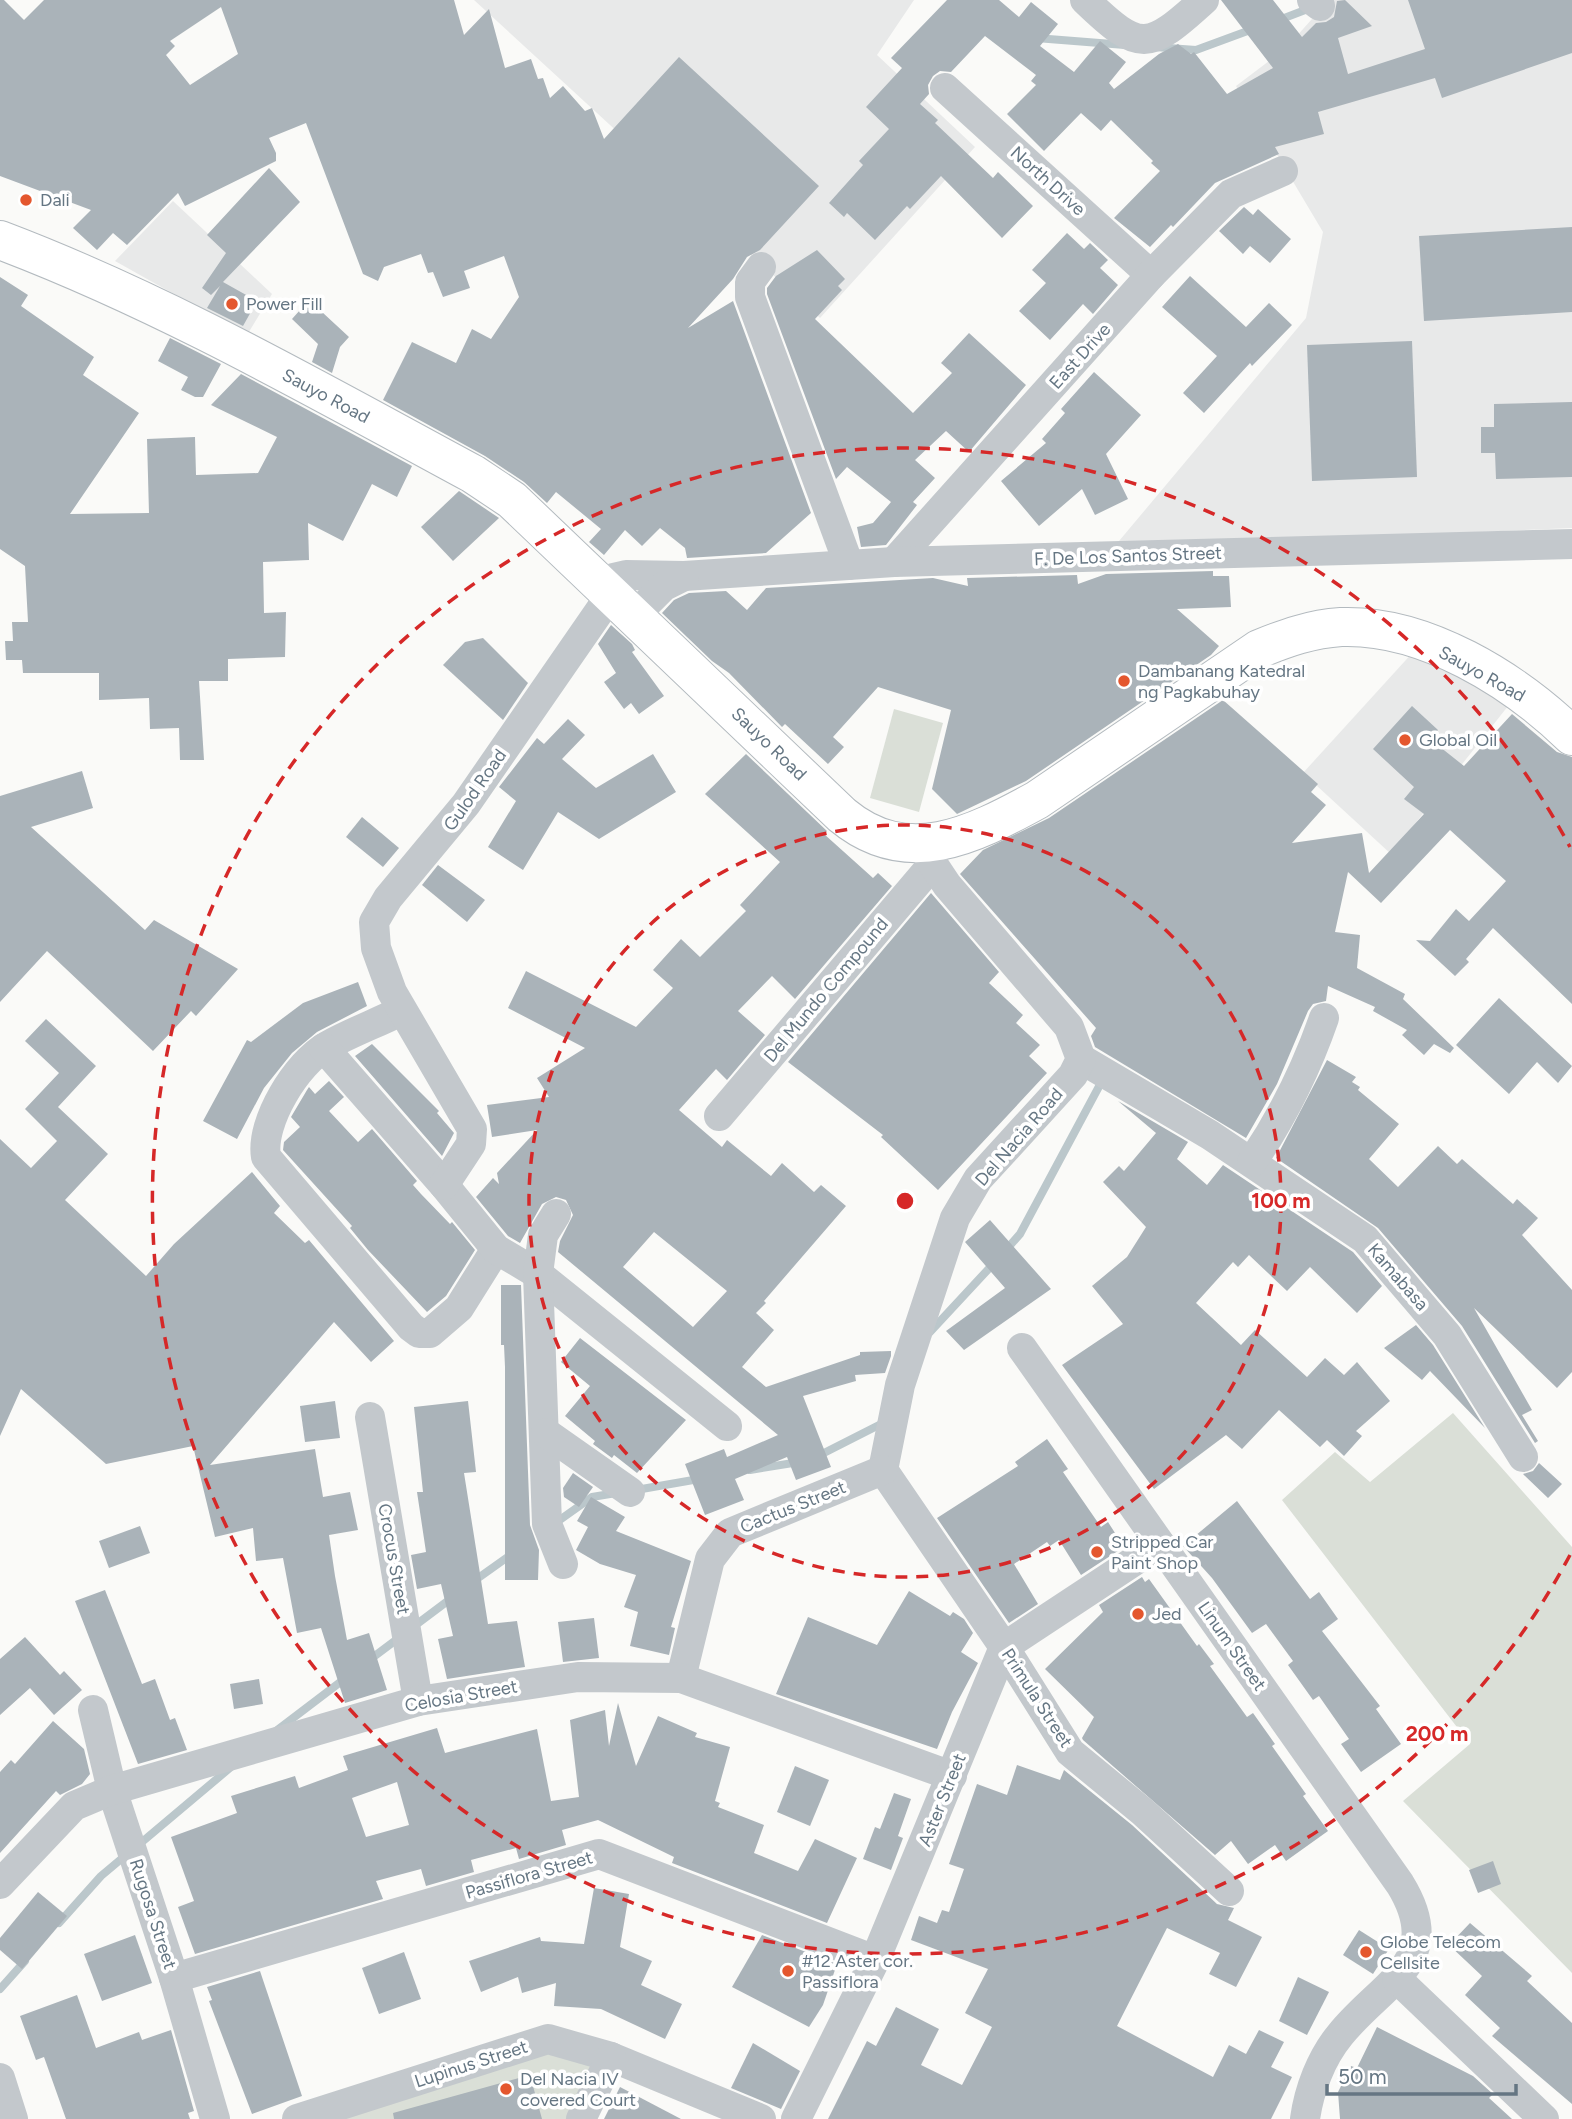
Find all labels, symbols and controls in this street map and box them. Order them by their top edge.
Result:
street label: North Drive [1006,142,1090,221]
place label: Dali [40,189,70,211]
marker: Dali [18,192,34,208]
place label: Power Fill [246,293,323,315]
marker: Power Fill [224,296,240,312]
street label: East Drive [1045,318,1115,393]
street label: Sauyo Road [279,364,373,428]
street label: F. De Los Santos Street [1034,542,1223,570]
street label: Sauyo Road [1435,641,1529,707]
place label: Dambanang Katedral ng Pagkabuhay [1138,660,1305,703]
marker: Dambanang Katedral ng Pagkabuhay [1116,673,1132,689]
street label: Sauyo Road [727,703,811,785]
place label: Global Oil [1419,729,1497,751]
marker: Global Oil [1397,732,1413,748]
street label: Gulod Road [439,745,511,835]
street label: Del Mundo Compound [759,913,893,1067]
street label: Del Nacia Road [970,1083,1068,1191]
text: 100 m [1251,1188,1311,1213]
centre of rings [893,1189,917,1213]
street label: Kamabasa [1363,1239,1433,1315]
street label: Cactus Street [737,1476,849,1538]
street label: Crocus Street [373,1502,415,1617]
place label: Stripped Car Paint Shop [1111,1531,1213,1574]
marker: Stripped Car Paint Shop [1089,1544,1105,1560]
street label: Linum Street [1193,1597,1271,1695]
place label: Jed [1152,1603,1182,1625]
marker: Jed [1130,1606,1146,1622]
street label: Primula Street [997,1644,1077,1752]
street label: Celosia Street [403,1675,519,1717]
text: 200 m [1406,1721,1468,1746]
street label: Aster Street [913,1750,971,1850]
street label: Passiflora Street [463,1846,595,1904]
street label: Rugosa Street [125,1856,181,1972]
place label: Globe Telecom Cellsite [1380,1931,1501,1974]
marker: Globe Telecom Cellsite [1358,1944,1374,1960]
place label: #12 Aster cor. Passiflora [802,1950,913,1993]
marker: #12 Aster cor. Passiflora [780,1963,796,1979]
street label: Lupinus Street [412,2035,530,2093]
scale bar [1327,2052,1516,2096]
text: 50 m [1338,2064,1387,2089]
place label: Del Nacia IV covered Court [520,2068,636,2111]
marker: Del Nacia IV covered Court [498,2081,514,2097]

